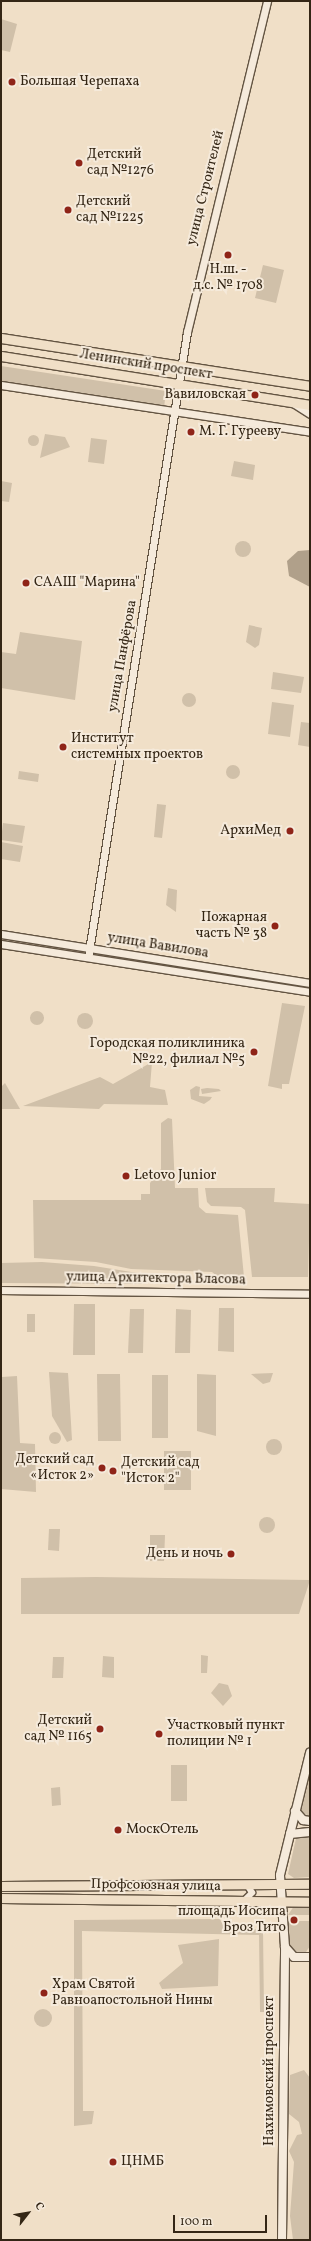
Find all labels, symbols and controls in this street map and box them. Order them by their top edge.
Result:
place label: Большая Черепаха [20,74,140,90]
marker: Большая Черепаха [7,77,17,87]
street label: улица Строителей [184,129,228,247]
place label: Детский сад №1276 [87,147,154,180]
marker: Детский сад №1276 [74,158,84,168]
place label: Детский сад №1225 [76,194,143,226]
marker: Детский сад №1225 [63,205,73,215]
marker: Н.ш. - д.с. № 1708 [223,250,233,260]
place label: Н.ш. - д.с. № 1708 [193,262,263,294]
street label: Ленинский проспект [78,346,214,384]
place label: Вавиловская [165,387,246,403]
marker: Вавиловская [249,389,261,401]
place label: М. Г. Гурееву [199,424,281,440]
marker: М. Г. Гурееву [186,427,196,437]
place label: СААШ "Марина" [34,575,140,591]
marker: СААШ "Марина" [21,578,31,588]
street label: улица Панфёрова [105,599,141,713]
place label: Институт системных проектов [71,731,203,764]
marker: Институт системных проектов [58,742,68,752]
place label: АрхиМед [220,823,281,839]
marker: АрхиМед [284,825,296,837]
place label: Пожарная часть № 38 [196,910,267,942]
marker: Пожарная часть № 38 [270,921,280,931]
street label: улица Вавилова [106,930,210,962]
place label: Городская поликлиника №22, филиал №5 [90,1036,245,1068]
marker: Городская поликлиника №22, филиал №5 [248,1046,260,1058]
place label: Letovo Junior [134,1168,216,1184]
marker: Letovo Junior [121,1171,131,1181]
street label: улица Архитектора Власова [66,1269,246,1289]
place label: Детский сад «Исток 2» [16,1452,94,1484]
place label: Детский сад "Исток 2" [121,1455,199,1488]
marker: Детский сад «Исток 2» [97,1463,107,1473]
marker: Детский сад "Исток 2" [108,1466,118,1476]
place label: День и ночь [146,1546,223,1562]
marker: День и ночь [226,1549,236,1559]
place label: Детский сад № 1165 [24,1713,92,1746]
place label: Участковый пункт полиции № 1 [167,1718,285,1750]
marker: Детский сад № 1165 [95,1724,105,1734]
marker: Участковый пункт полиции № 1 [154,1729,164,1739]
place label: МоскOтель [126,1822,199,1838]
marker: МоскOтель [113,1825,123,1835]
street label: Профсоюзная улица [91,1876,221,1896]
place label: площадь Иосипа Броз Тито [178,1904,286,1936]
marker: площадь Иосипа Броз Тито [289,1915,299,1925]
place label: Храм Святой Равноапостольной Нины [52,1977,213,2010]
marker: Храм Святой Равноапостольной Нины [39,1988,49,1998]
street label: Нахимовский проспект [262,1996,278,2146]
place label: ЦНМБ [121,2154,164,2170]
marker: ЦНМБ [108,2157,118,2167]
north arrow [8,2193,48,2233]
text: С [30,2200,47,2213]
scale bar [175,2207,269,2233]
text: 100 m [180,2214,212,2230]

